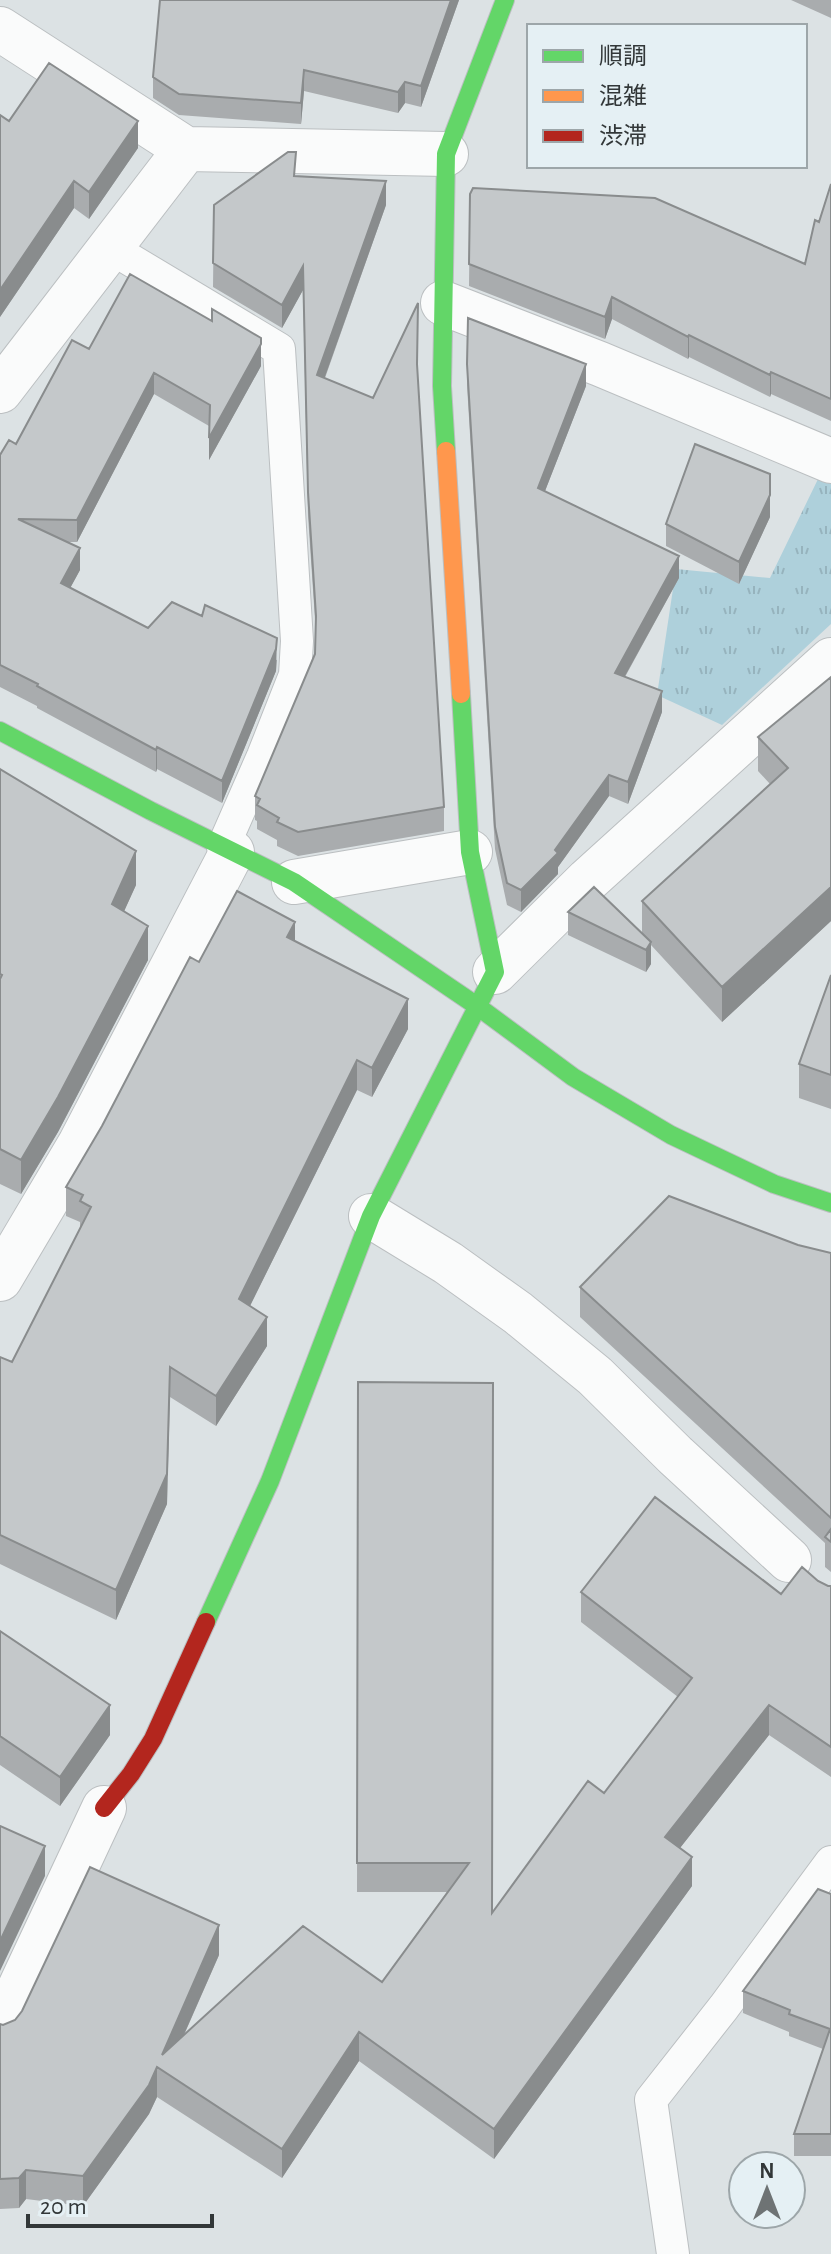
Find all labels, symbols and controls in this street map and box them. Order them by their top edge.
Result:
legend [527,24,807,168]
text: 順調 [599,44,647,69]
text: 混雑 [599,83,647,109]
text: 渋滞 [599,123,647,149]
north arrow [727,2150,807,2230]
text: N [759,2160,775,2182]
scale bar [28,2178,212,2228]
text: 20 m [40,2195,87,2219]

